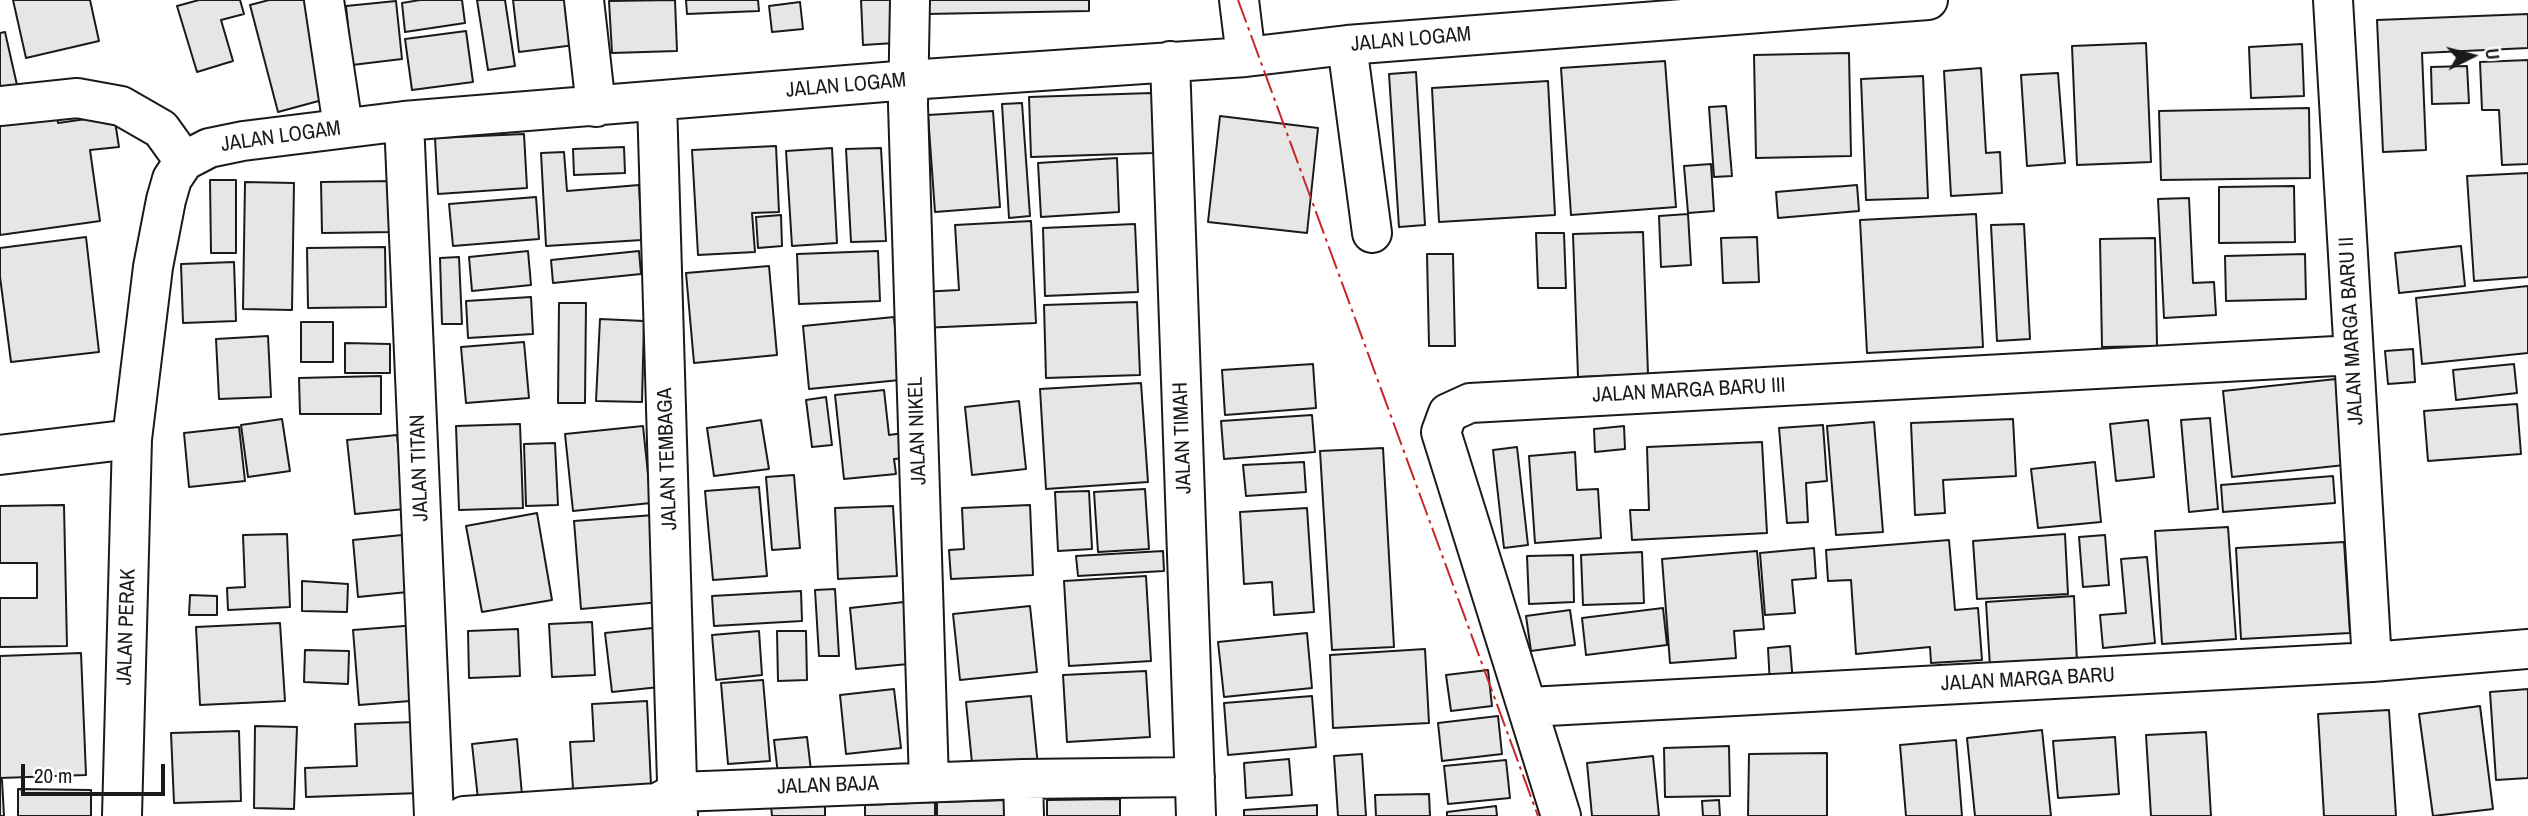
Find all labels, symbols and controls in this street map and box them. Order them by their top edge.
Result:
north arrow [2437,21,2507,91]
street label: JALAN LOGAM [1350,22,1472,58]
text: U [2479,47,2506,61]
street label: JALAN LOGAM [785,68,907,104]
street label: JALAN LOGAM [220,116,342,158]
street label: JALAN MARGA BARU II [2334,236,2370,426]
street label: JALAN MARGA BARU III [1592,373,1786,409]
street label: JALAN NIKEL [904,377,932,485]
street label: JALAN TIMAH [1168,382,1198,494]
street label: JALAN TEMBAGA [653,387,683,531]
street label: JALAN TITAN [406,414,434,522]
street label: JALAN PERAK [112,568,142,686]
street label: JALAN MARGA BARU [1940,663,2116,697]
scale bar [24,750,168,794]
text: 20 m [34,761,72,790]
street label: JALAN BAJA [777,772,879,800]

